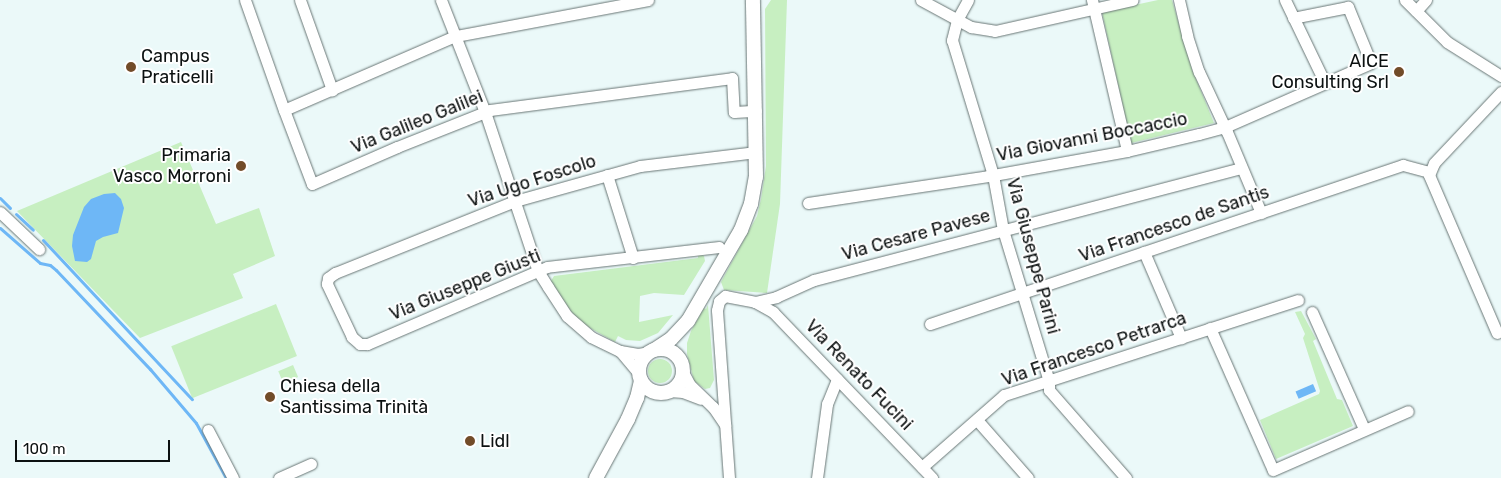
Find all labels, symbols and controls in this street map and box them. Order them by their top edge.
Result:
place label: Campus Praticelli [141,46,214,88]
place label: AICE Consulting Srl [1272,51,1389,94]
marker: Campus Praticelli [125,61,137,73]
marker: AICE Consulting Srl [1393,66,1405,78]
street label: Via Galileo Galilei [348,86,486,158]
street label: Via Giovanni Boccaccio [995,108,1189,166]
place label: Primaria Vasco Morroni [113,145,231,188]
street label: Via Ugo Foscolo [465,150,599,212]
marker: Primaria Vasco Morroni [235,160,247,172]
street label: Via Giuseppe Parini [1002,176,1064,336]
street label: Via Francesco de Santis [1076,181,1272,267]
street label: Via Cesare Pavese [839,205,993,265]
street label: Via Giuseppe Giusti [386,245,544,325]
street label: Via Francesco Petrarca [999,307,1189,391]
street label: Via Renato Fucini [801,315,917,435]
place label: Chiesa della Santissima Trinità [280,376,429,418]
marker: Chiesa della Santissima Trinità [264,391,276,403]
scale bar [18,430,172,462]
place label: Lidl [480,430,510,452]
marker: Lidl [464,435,476,447]
text: 100 m [23,440,65,458]

